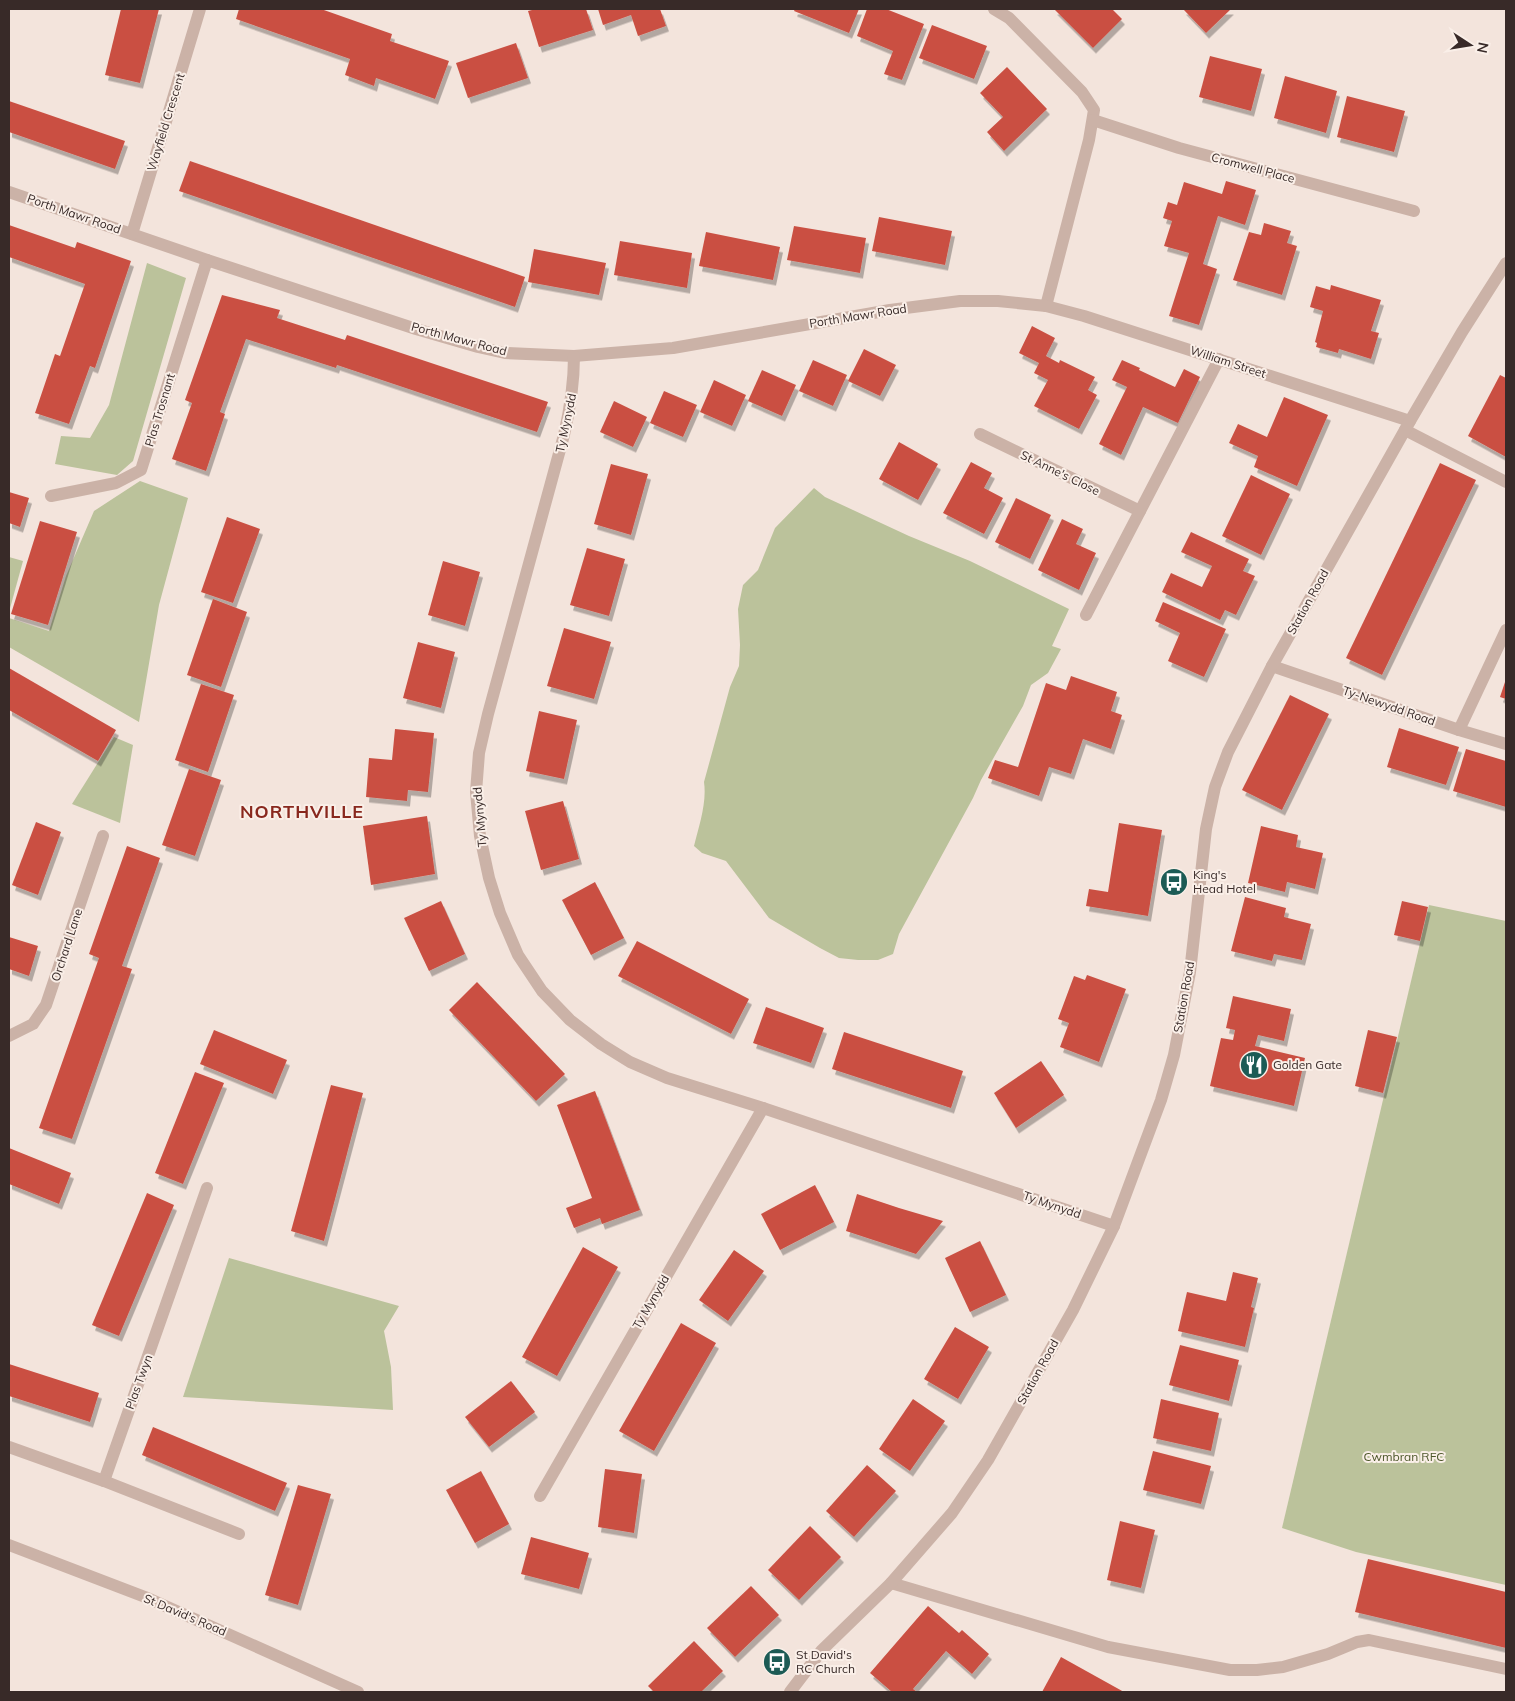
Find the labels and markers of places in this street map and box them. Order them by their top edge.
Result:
bus stop icon: King's Head Hotel [1159,867,1189,897]
place label: King's Head Hotel [1193,867,1256,896]
restaurant icon: Golden Gate [1239,1050,1269,1080]
place label: Golden Gate [1273,1057,1342,1072]
bus stop icon: St David's RC Church [762,1647,792,1677]
place label: St David's RC Church [796,1647,855,1676]

